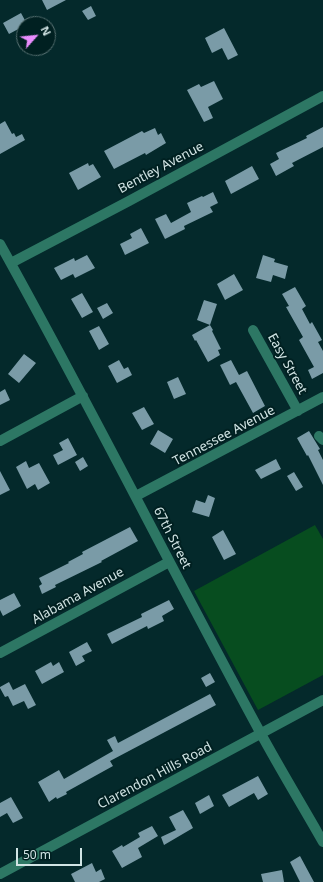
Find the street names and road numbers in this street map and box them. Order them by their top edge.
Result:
street label: Bentley Avenue [116,139,206,197]
street label: Easy Street [264,331,310,397]
street label: Tennessee Avenue [170,403,278,469]
street label: 67th Street [150,504,194,572]
street label: Alabama Avenue [29,564,127,628]
street label: Clarendon Hills Road [95,739,215,813]

